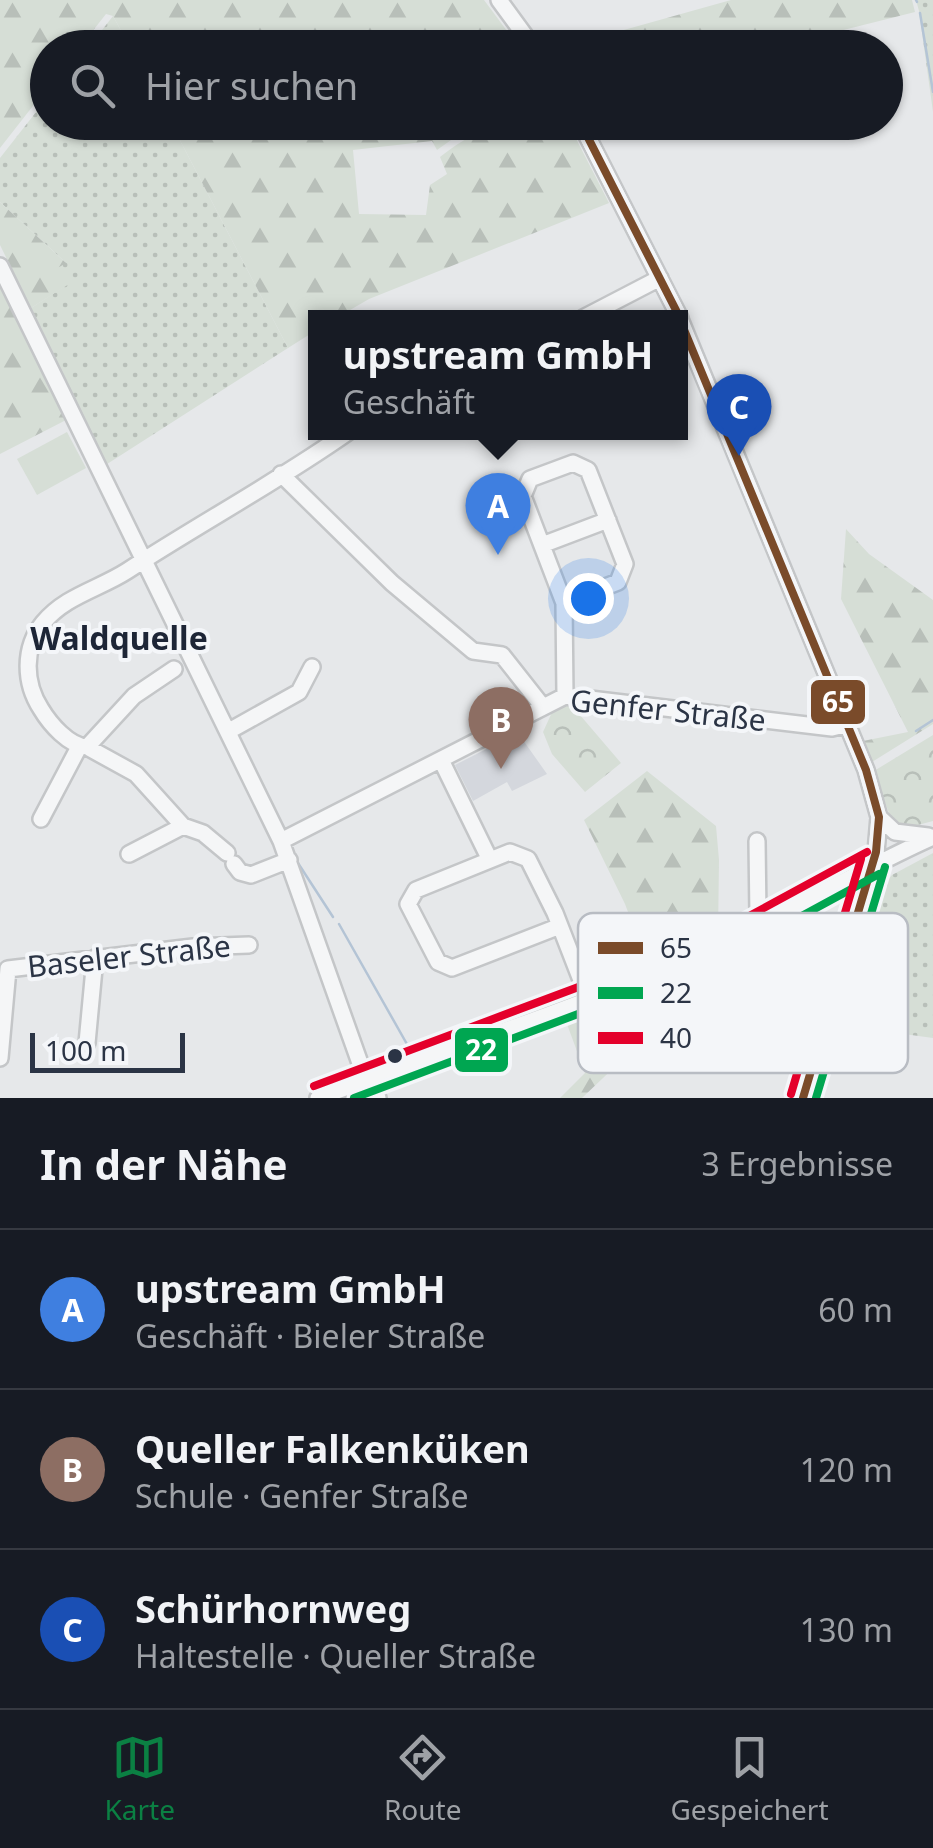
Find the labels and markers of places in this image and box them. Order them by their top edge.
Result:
pin: C [706,374,772,456]
pin: A [466,472,530,555]
pin: B [468,686,534,769]
unlabelled marker [385,1046,405,1066]

